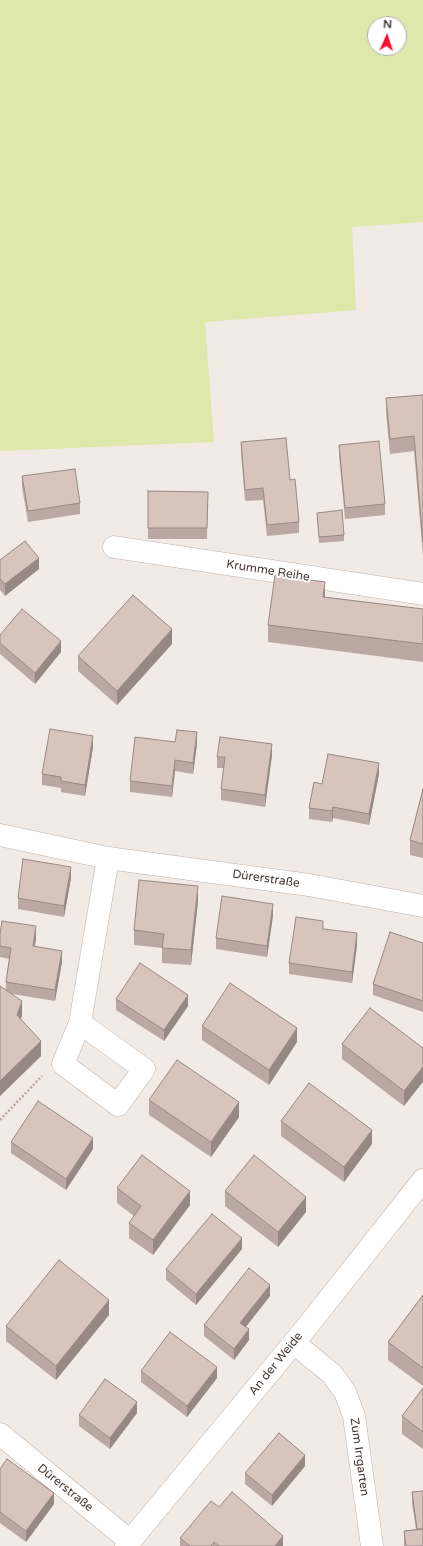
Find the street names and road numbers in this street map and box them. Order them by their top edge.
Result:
street label: Krumme Reihe [225,557,311,585]
street label: Dürerstraße [231,867,301,891]
street label: An der Weide [246,1330,306,1398]
street label: Zum Irrgarten [346,1417,372,1497]
street label: Dürerstraße [34,1461,96,1515]

